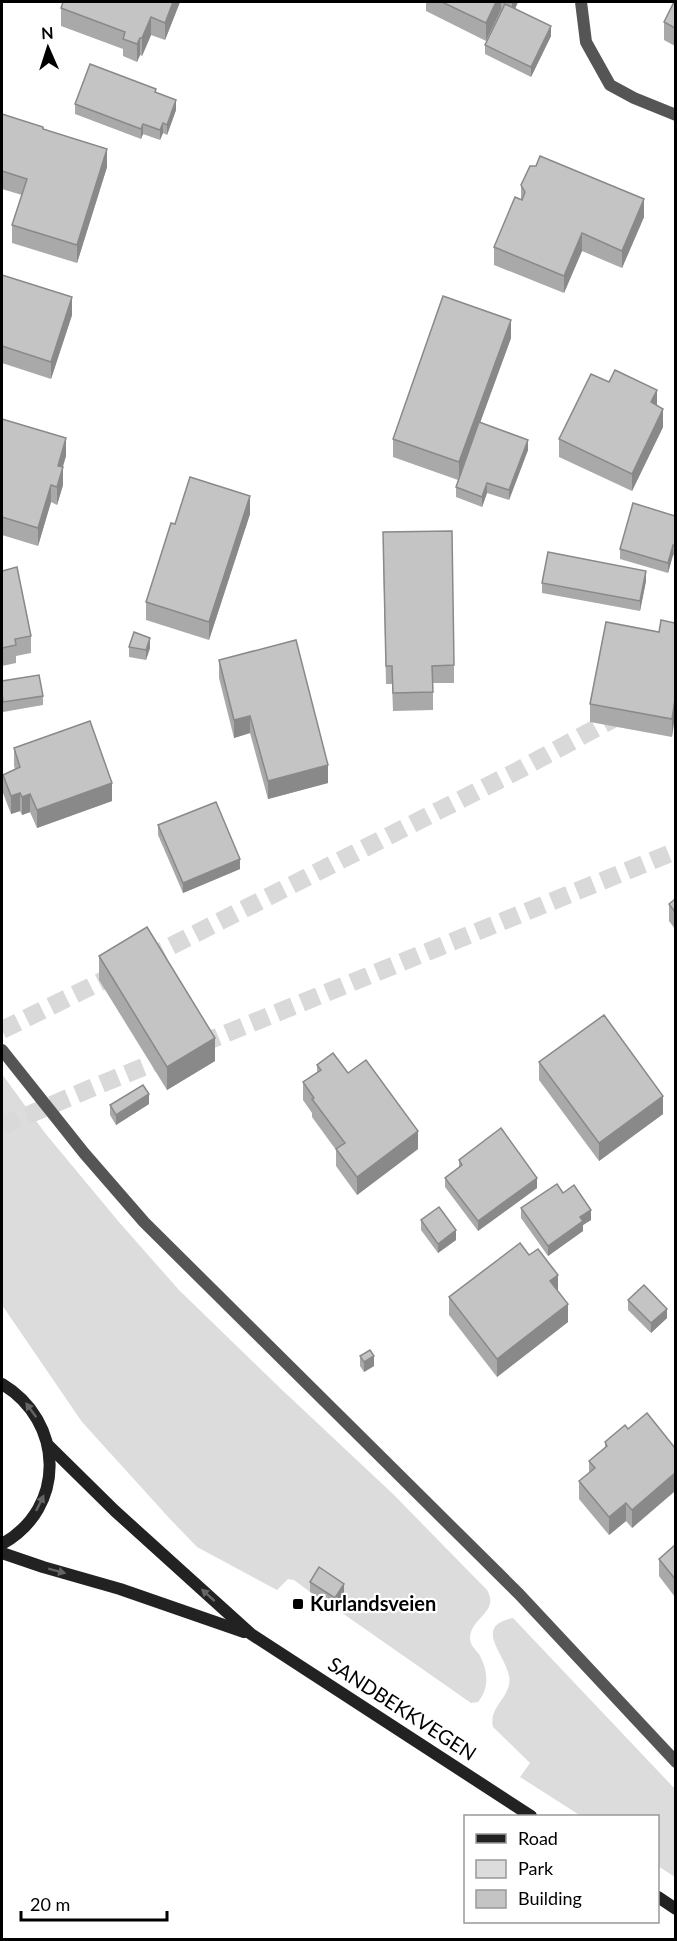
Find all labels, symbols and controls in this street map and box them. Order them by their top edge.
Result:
north arrow [18,18,78,78]
text: N [41,23,54,42]
one-way arrow [26,1403,38,1418]
one-way arrow [36,1494,45,1511]
one-way arrow [48,1567,66,1577]
one-way arrow [201,1589,216,1602]
place label: Kurlandsveien [310,1591,436,1615]
marker: Kurlandsveien [291,1597,305,1611]
street label: SANDBEKKVEGEN [324,1651,481,1765]
legend [464,1815,659,1923]
text: Road [518,1827,558,1849]
text: Park [518,1857,554,1879]
scale bar [21,1884,166,1922]
text: Building [518,1887,582,1909]
text: 20 m [30,1893,70,1915]

